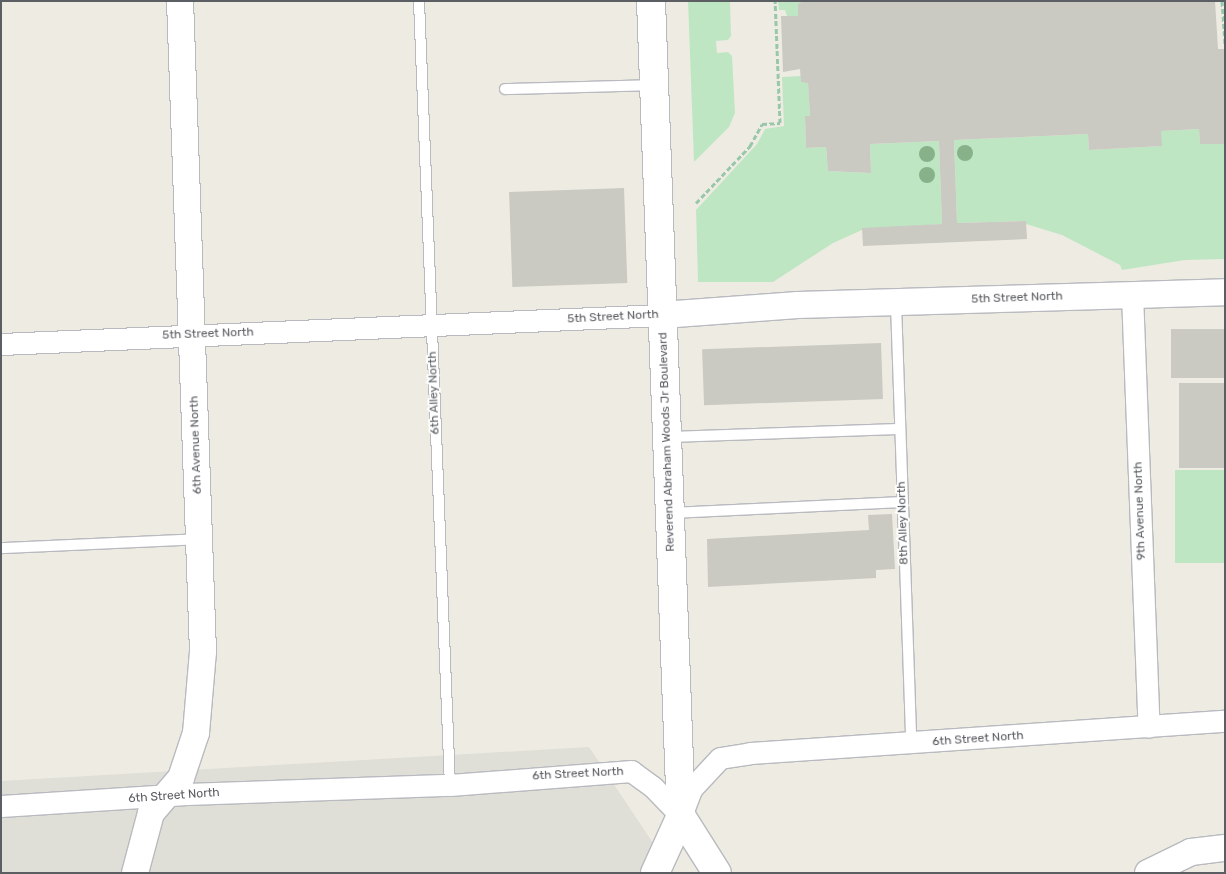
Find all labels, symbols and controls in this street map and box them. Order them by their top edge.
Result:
street label: 5th Street North [971,289,1063,307]
street label: 5th Street North [567,307,659,327]
street label: 5th Street North [162,325,254,343]
street label: Reverend Abraham Woods Jr Boulevard [656,332,678,552]
street label: 6th Alley North [425,351,443,435]
street label: 6th Avenue North [187,395,205,495]
street label: 9th Avenue North [1131,461,1149,561]
street label: 8th Alley North [894,481,912,565]
street label: 6th Street North [932,729,1024,749]
street label: 6th Street North [532,764,624,784]
street label: 6th Street North [128,786,220,806]

